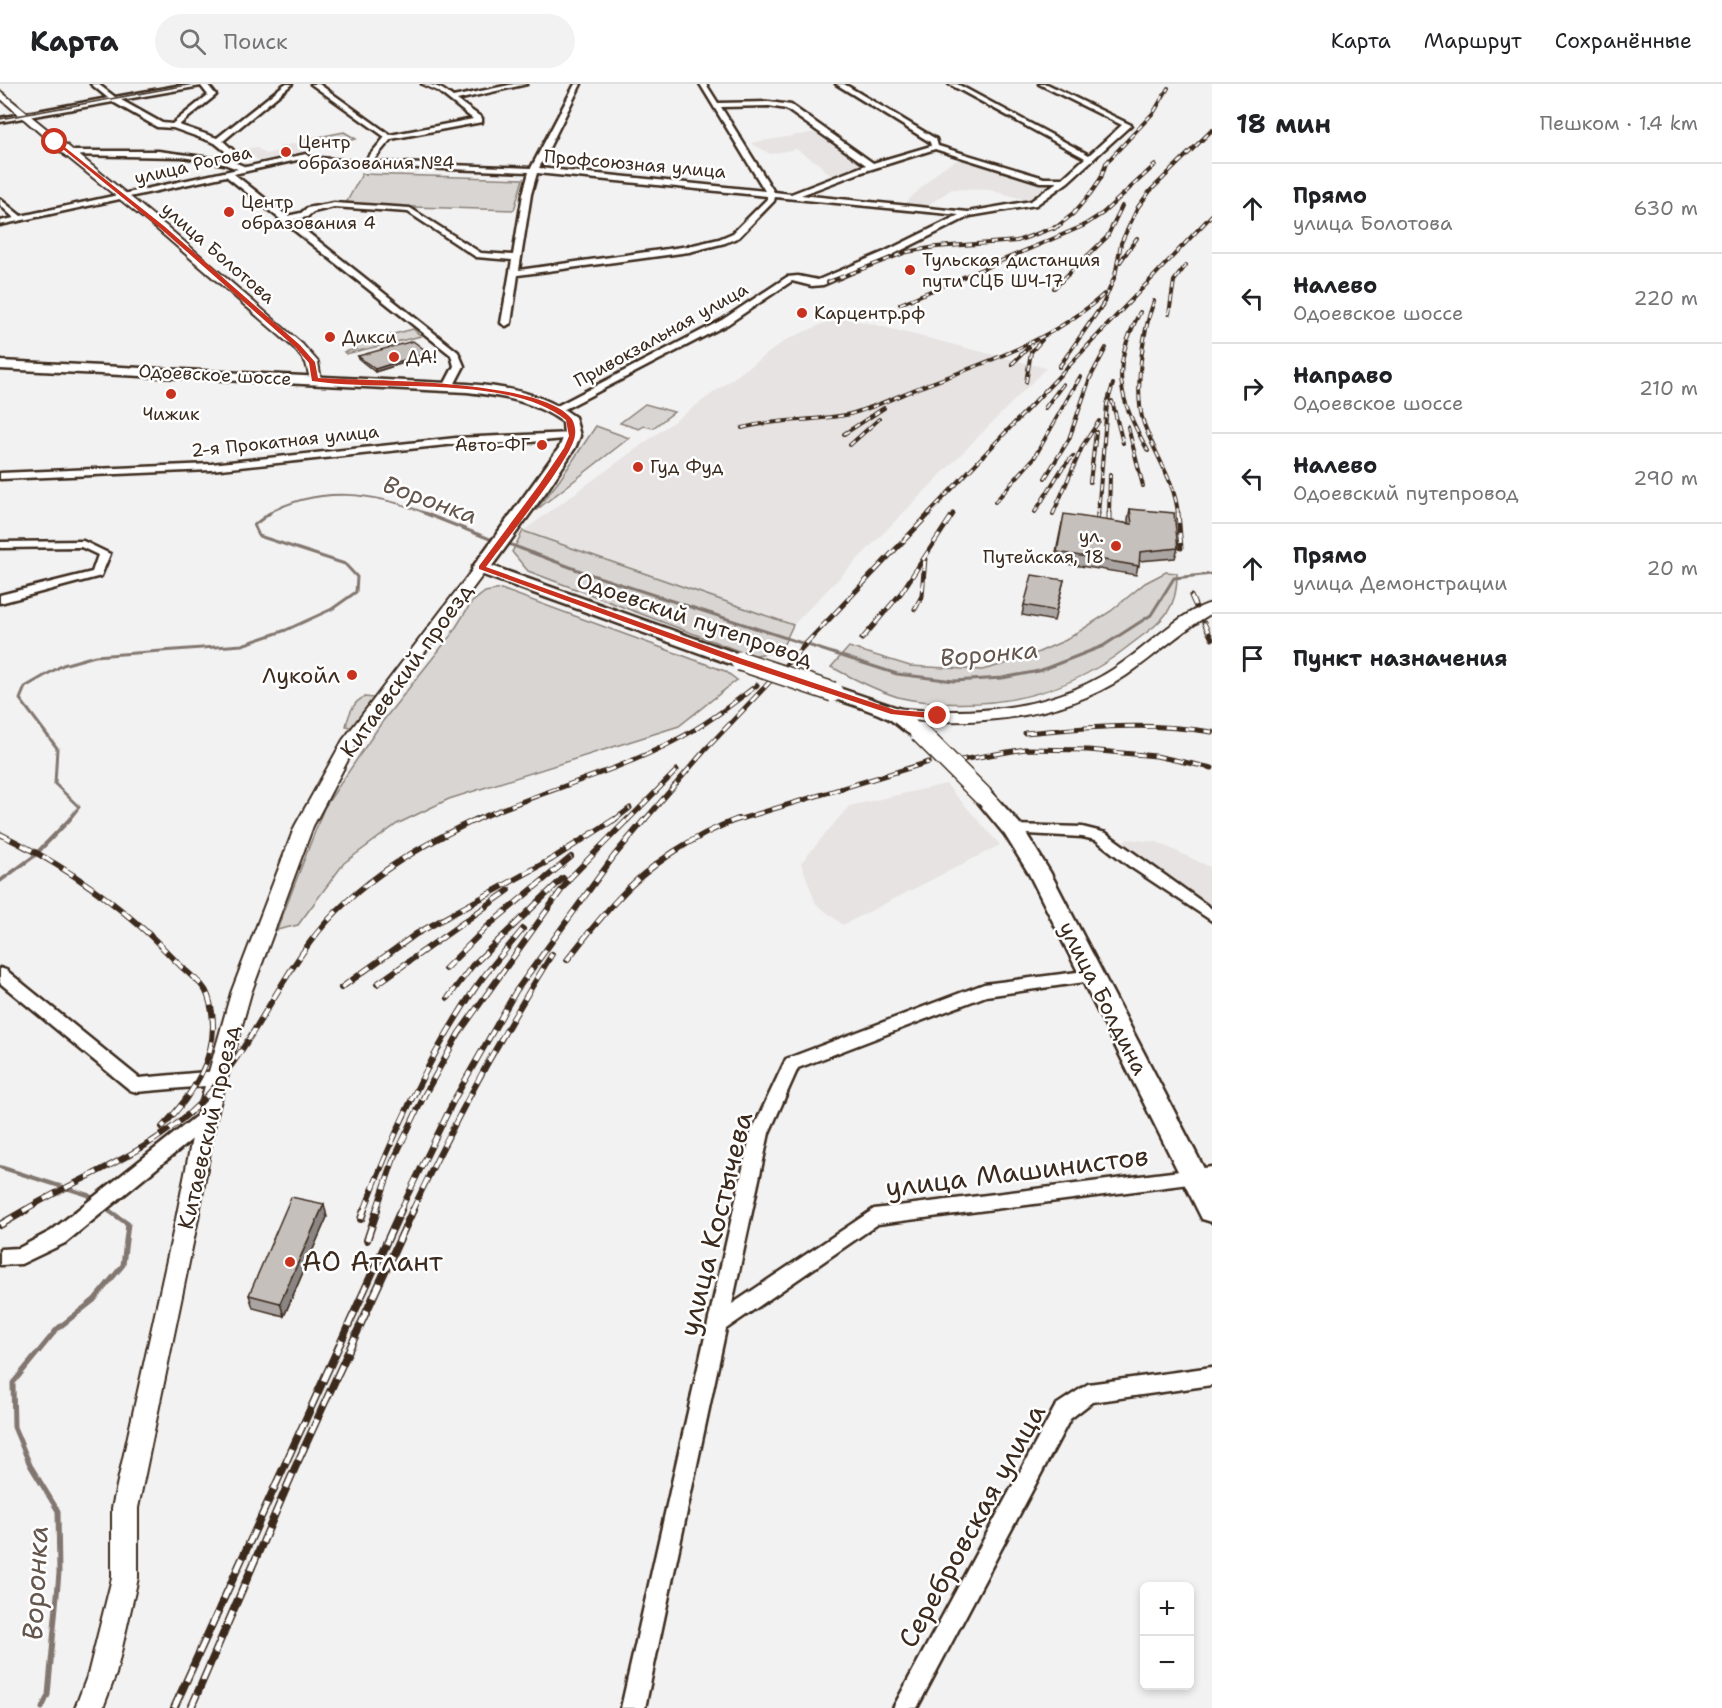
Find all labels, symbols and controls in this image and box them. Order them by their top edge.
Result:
search box [155,14,575,68]
text: Карта [30,22,119,60]
icon: search [176,25,209,58]
text: Поиск [224,27,288,56]
text: Карта [1331,27,1391,55]
text: Маршрут [1424,27,1522,55]
text: Сохранённые [1555,27,1692,55]
text: 18 мин [1236,106,1331,141]
text: Пешком · 1.4 km [1540,110,1698,136]
route start [41,128,67,154]
place label: Центр образования №4 [298,130,455,175]
street label: улица Рогова [132,140,254,190]
street label: Профсоюзная улица [543,144,727,184]
marker: Центр образования №4 [279,145,293,159]
text: Прямо [1293,181,1367,210]
place label: Центр образования 4 [241,190,376,235]
icon: ahead [1236,192,1269,225]
text: 630 m [1634,195,1698,221]
street label: улица Болотова [156,197,280,309]
marker: Центр образования 4 [222,205,236,219]
text: улица Болотова [1293,210,1452,236]
place label: Тульская дистанция пути СЦБ ШЧ-17 [922,248,1101,293]
marker: Тульская дистанция пути СЦБ ШЧ-17 [903,263,917,277]
text: Налево [1293,271,1377,300]
street label: Привокзальная улица [570,277,752,393]
icon: left [1236,282,1269,315]
text: 220 m [1634,285,1698,311]
text: Одоевское шоссе [1293,300,1463,326]
place label: Карцентр.рф [814,301,925,325]
marker: Карцентр.рф [795,306,809,320]
place label: Дикси [342,325,397,349]
marker: Дикси [323,330,337,344]
place label: ДА! [406,345,437,369]
marker: ДА! [387,350,401,364]
street label: Одоевское шоссе [138,359,292,391]
text: Направо [1293,361,1393,390]
icon: right [1236,372,1269,405]
text: 210 m [1639,375,1698,401]
marker: Чижик [164,387,178,401]
text: Одоевское шоссе [1293,390,1463,416]
place label: Чижик [142,402,200,426]
street label: 2-я Прокатная улица [190,419,380,463]
place label: Авто-ФГ [455,433,530,457]
marker: Авто-ФГ [535,438,549,452]
text: Налево [1293,451,1377,480]
place label: Гуд Фуд [650,455,724,479]
marker: Гуд Фуд [631,460,645,474]
icon: left [1236,462,1269,495]
text: 290 m [1633,465,1698,491]
water label: Воронка [378,468,482,532]
text: Одоевский путепровод [1293,480,1519,506]
place label: ул. Путейская, 18 [983,524,1104,569]
marker: ул. Путейская, 18 [1109,539,1123,553]
text: Прямо [1293,541,1367,570]
icon: ahead [1236,552,1269,585]
text: 20 m [1647,555,1698,581]
street label: Одоевский путепровод [573,565,817,674]
text: улица Демонстрации [1293,570,1507,596]
street label: Китаевский проезд [333,577,479,763]
water label: Воронка [938,634,1040,674]
icon: arrive [1236,642,1269,675]
text: Пункт назначения [1293,644,1507,673]
place label: Лукойл [262,661,340,690]
marker: Лукойл [345,668,359,682]
route end [924,702,950,728]
street label: улица Болдина [1052,917,1155,1080]
street label: Китаевский проезд [171,1022,246,1232]
street label: улица Костычева [670,1108,761,1340]
street label: улица Машинистов [883,1137,1151,1206]
place label: АО Атлант [302,1243,443,1280]
marker: АО Атлант [283,1255,297,1269]
street label: Серебровская улица [889,1397,1054,1654]
water label: Воронка [13,1525,57,1641]
map controls [1140,1582,1194,1690]
button: + [1140,1582,1194,1636]
button: − [1140,1636,1194,1690]

